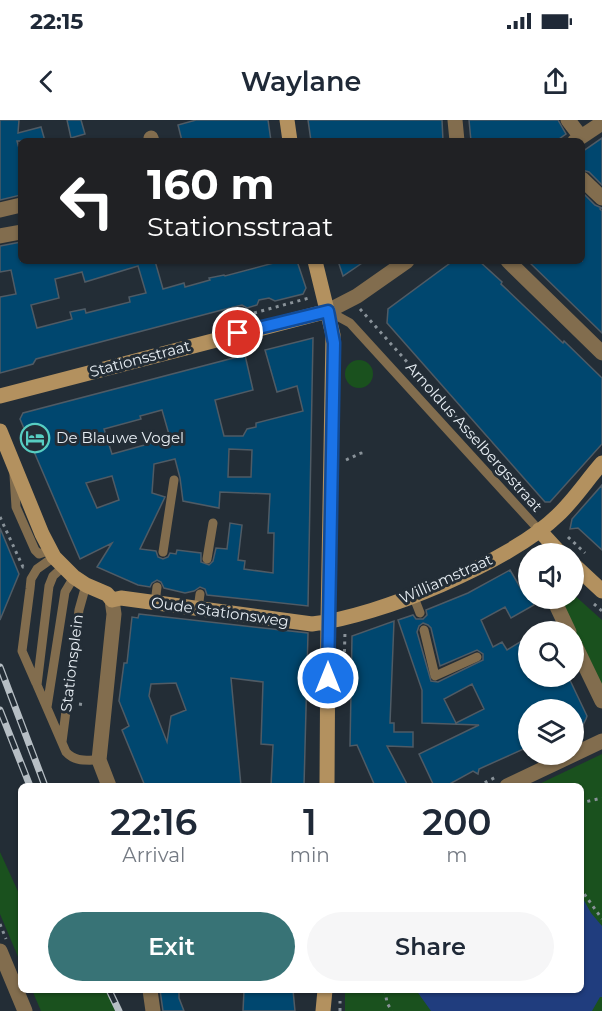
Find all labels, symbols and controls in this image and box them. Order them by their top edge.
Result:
text: 22:15 [30,8,83,35]
icon: back [30,65,63,98]
text: Waylane [241,65,361,98]
icon: share [539,65,572,98]
text: 160 m [147,158,275,210]
icon: left [48,162,126,240]
text: Stationsstraat [147,210,333,243]
pin [212,307,263,358]
icon: arrive [221,316,254,349]
street label: Stationsstraat [87,336,192,381]
street label: Arnoldus Asselbergsstraat [402,358,547,516]
hotel icon: De Blauwe Vogel [19,422,51,454]
place label: De Blauwe Vogel [56,428,184,447]
map controls [518,543,584,765]
button: sound [518,543,584,609]
street label: Williamstraat [396,550,495,608]
street label: Oude Stationsweg [150,592,290,631]
street label: Stationsplein [56,613,87,713]
button: search [518,621,584,687]
position arrow [296,646,360,710]
button: layers [518,699,584,765]
text: 22:16 [110,800,197,844]
text: 1 [303,800,317,844]
text: 200 [422,800,492,844]
text: Arrival [122,843,185,867]
text: min [290,843,330,867]
text: m [446,843,468,867]
button: Exit [48,912,295,981]
button: Share [307,912,554,981]

